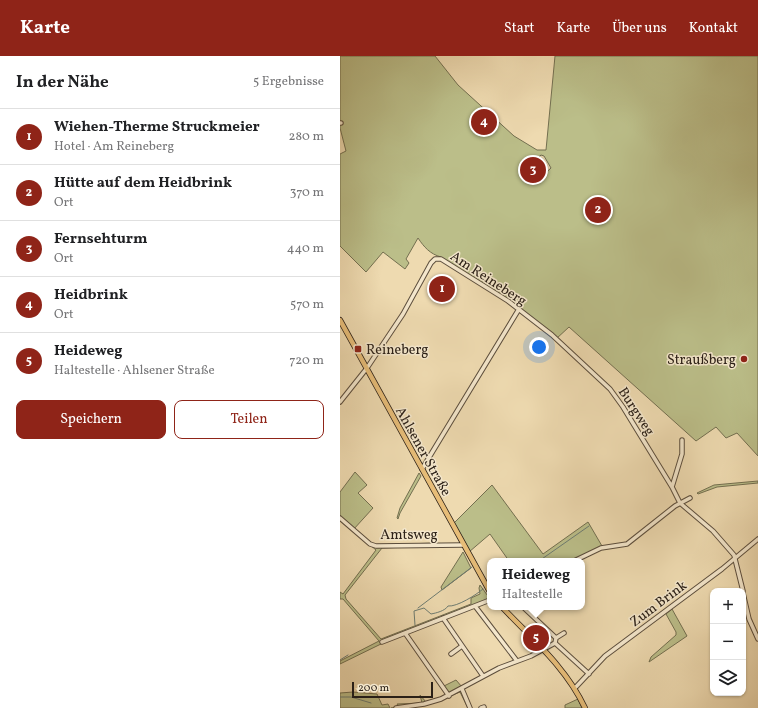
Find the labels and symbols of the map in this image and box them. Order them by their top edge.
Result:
pin: 4 [471,107,497,137]
pin: 3 [520,155,546,185]
pin: 2 [585,195,611,225]
street label: Am Reineberg [446,247,530,311]
pin: 1 [429,274,455,304]
your location [529,337,549,357]
place label: Reineberg [366,341,428,360]
marker: Reineberg [353,344,363,354]
place label: Straußberg [667,351,736,370]
marker: Straußberg [739,354,749,364]
street label: Burgweg [613,384,658,440]
street label: Ahlsener Straße [390,404,455,500]
street label: Amtsweg [380,526,438,545]
street label: Zum Brink [627,576,692,632]
pin: 5 [523,623,549,653]
scale bar [352,680,433,699]

